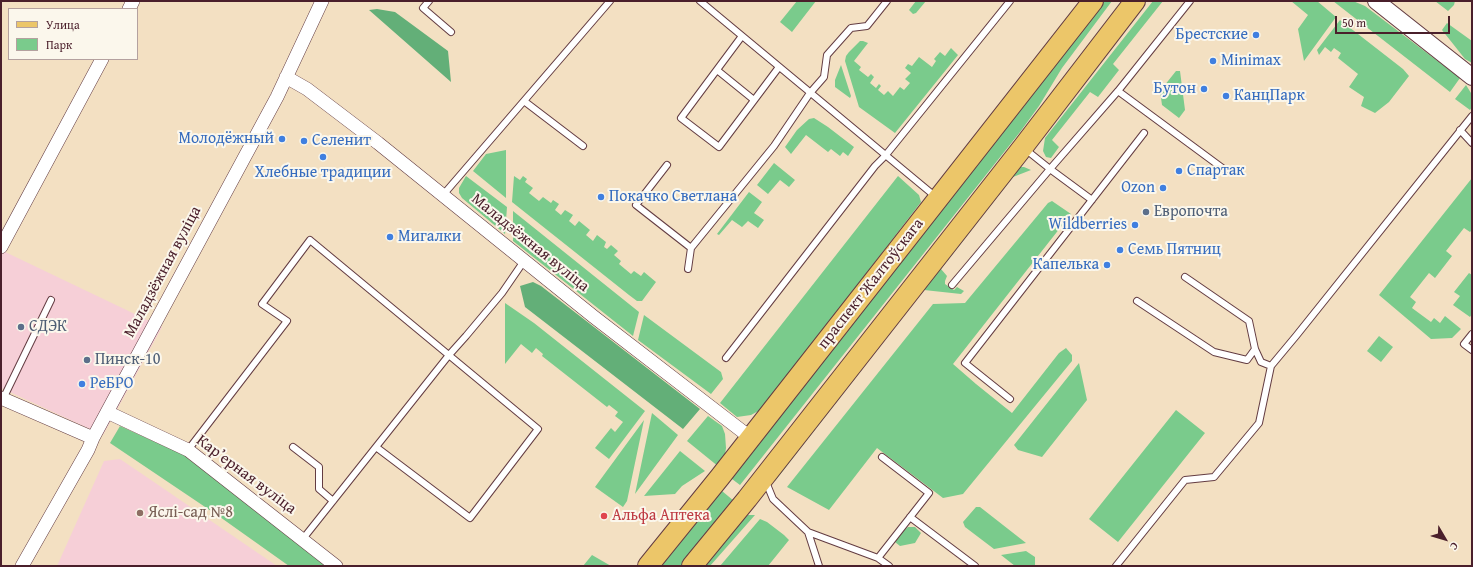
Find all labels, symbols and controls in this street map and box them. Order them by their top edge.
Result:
legend [8,8,138,60]
scale bar [1337,8,1452,34]
text: 50 m [1342,14,1366,31]
text: Улица [46,16,80,33]
place label: Брестские [1175,25,1248,45]
marker: Брестские [1251,30,1261,40]
text: Парк [46,36,72,53]
place label: Minimax [1221,51,1281,71]
marker: Minimax [1208,56,1218,66]
place label: Бутон [1154,79,1196,99]
marker: Бутон [1199,84,1209,94]
place label: КанцПарк [1234,86,1305,106]
marker: КанцПарк [1221,91,1231,101]
place label: Молодёжный [178,129,274,149]
place label: Селенит [312,131,371,151]
marker: Молодёжный [277,134,287,144]
marker: Селенит [299,136,309,146]
marker: Хлебные традиции [318,152,328,162]
place label: Спартак [1187,161,1245,181]
place label: Хлебные традиции [255,163,391,183]
marker: Спартак [1174,166,1184,176]
place label: Ozon [1121,178,1155,198]
marker: Ozon [1158,183,1168,193]
place label: Покачко Светлана [609,187,737,207]
street label: Маладзёжная вуліца [467,190,593,296]
marker: Покачко Светлана [596,192,606,202]
place label: Европочта [1154,202,1228,222]
street label: Маладзёжная вуліца [120,203,206,341]
marker: Европочта [1141,207,1151,217]
street label: праспект Жалтоўскага [814,215,928,353]
place label: Wildberries [1049,215,1127,235]
marker: Wildberries [1130,220,1140,230]
place label: Мигалки [398,227,461,247]
marker: Мигалки [385,232,395,242]
place label: Семь Пятниц [1128,240,1221,260]
marker: Семь Пятниц [1115,245,1125,255]
place label: Капелька [1033,255,1099,275]
marker: Капелька [1102,260,1112,270]
place label: СДЭК [29,317,67,337]
marker: СДЭК [16,322,26,332]
place label: Пинск-10 [95,350,160,370]
marker: Пинск-10 [82,355,92,365]
place label: РеБРО [90,374,133,394]
marker: РеБРО [77,379,87,389]
street label: Карʼерная вуліца [192,431,300,519]
place label: Яслі-сад №8 [148,503,233,523]
place label: Альфа Аптека [612,506,710,526]
marker: Яслі-сад №8 [135,508,145,518]
marker: Альфа Аптека [599,511,609,521]
north arrow [1425,519,1465,559]
text: С [1446,539,1463,554]

